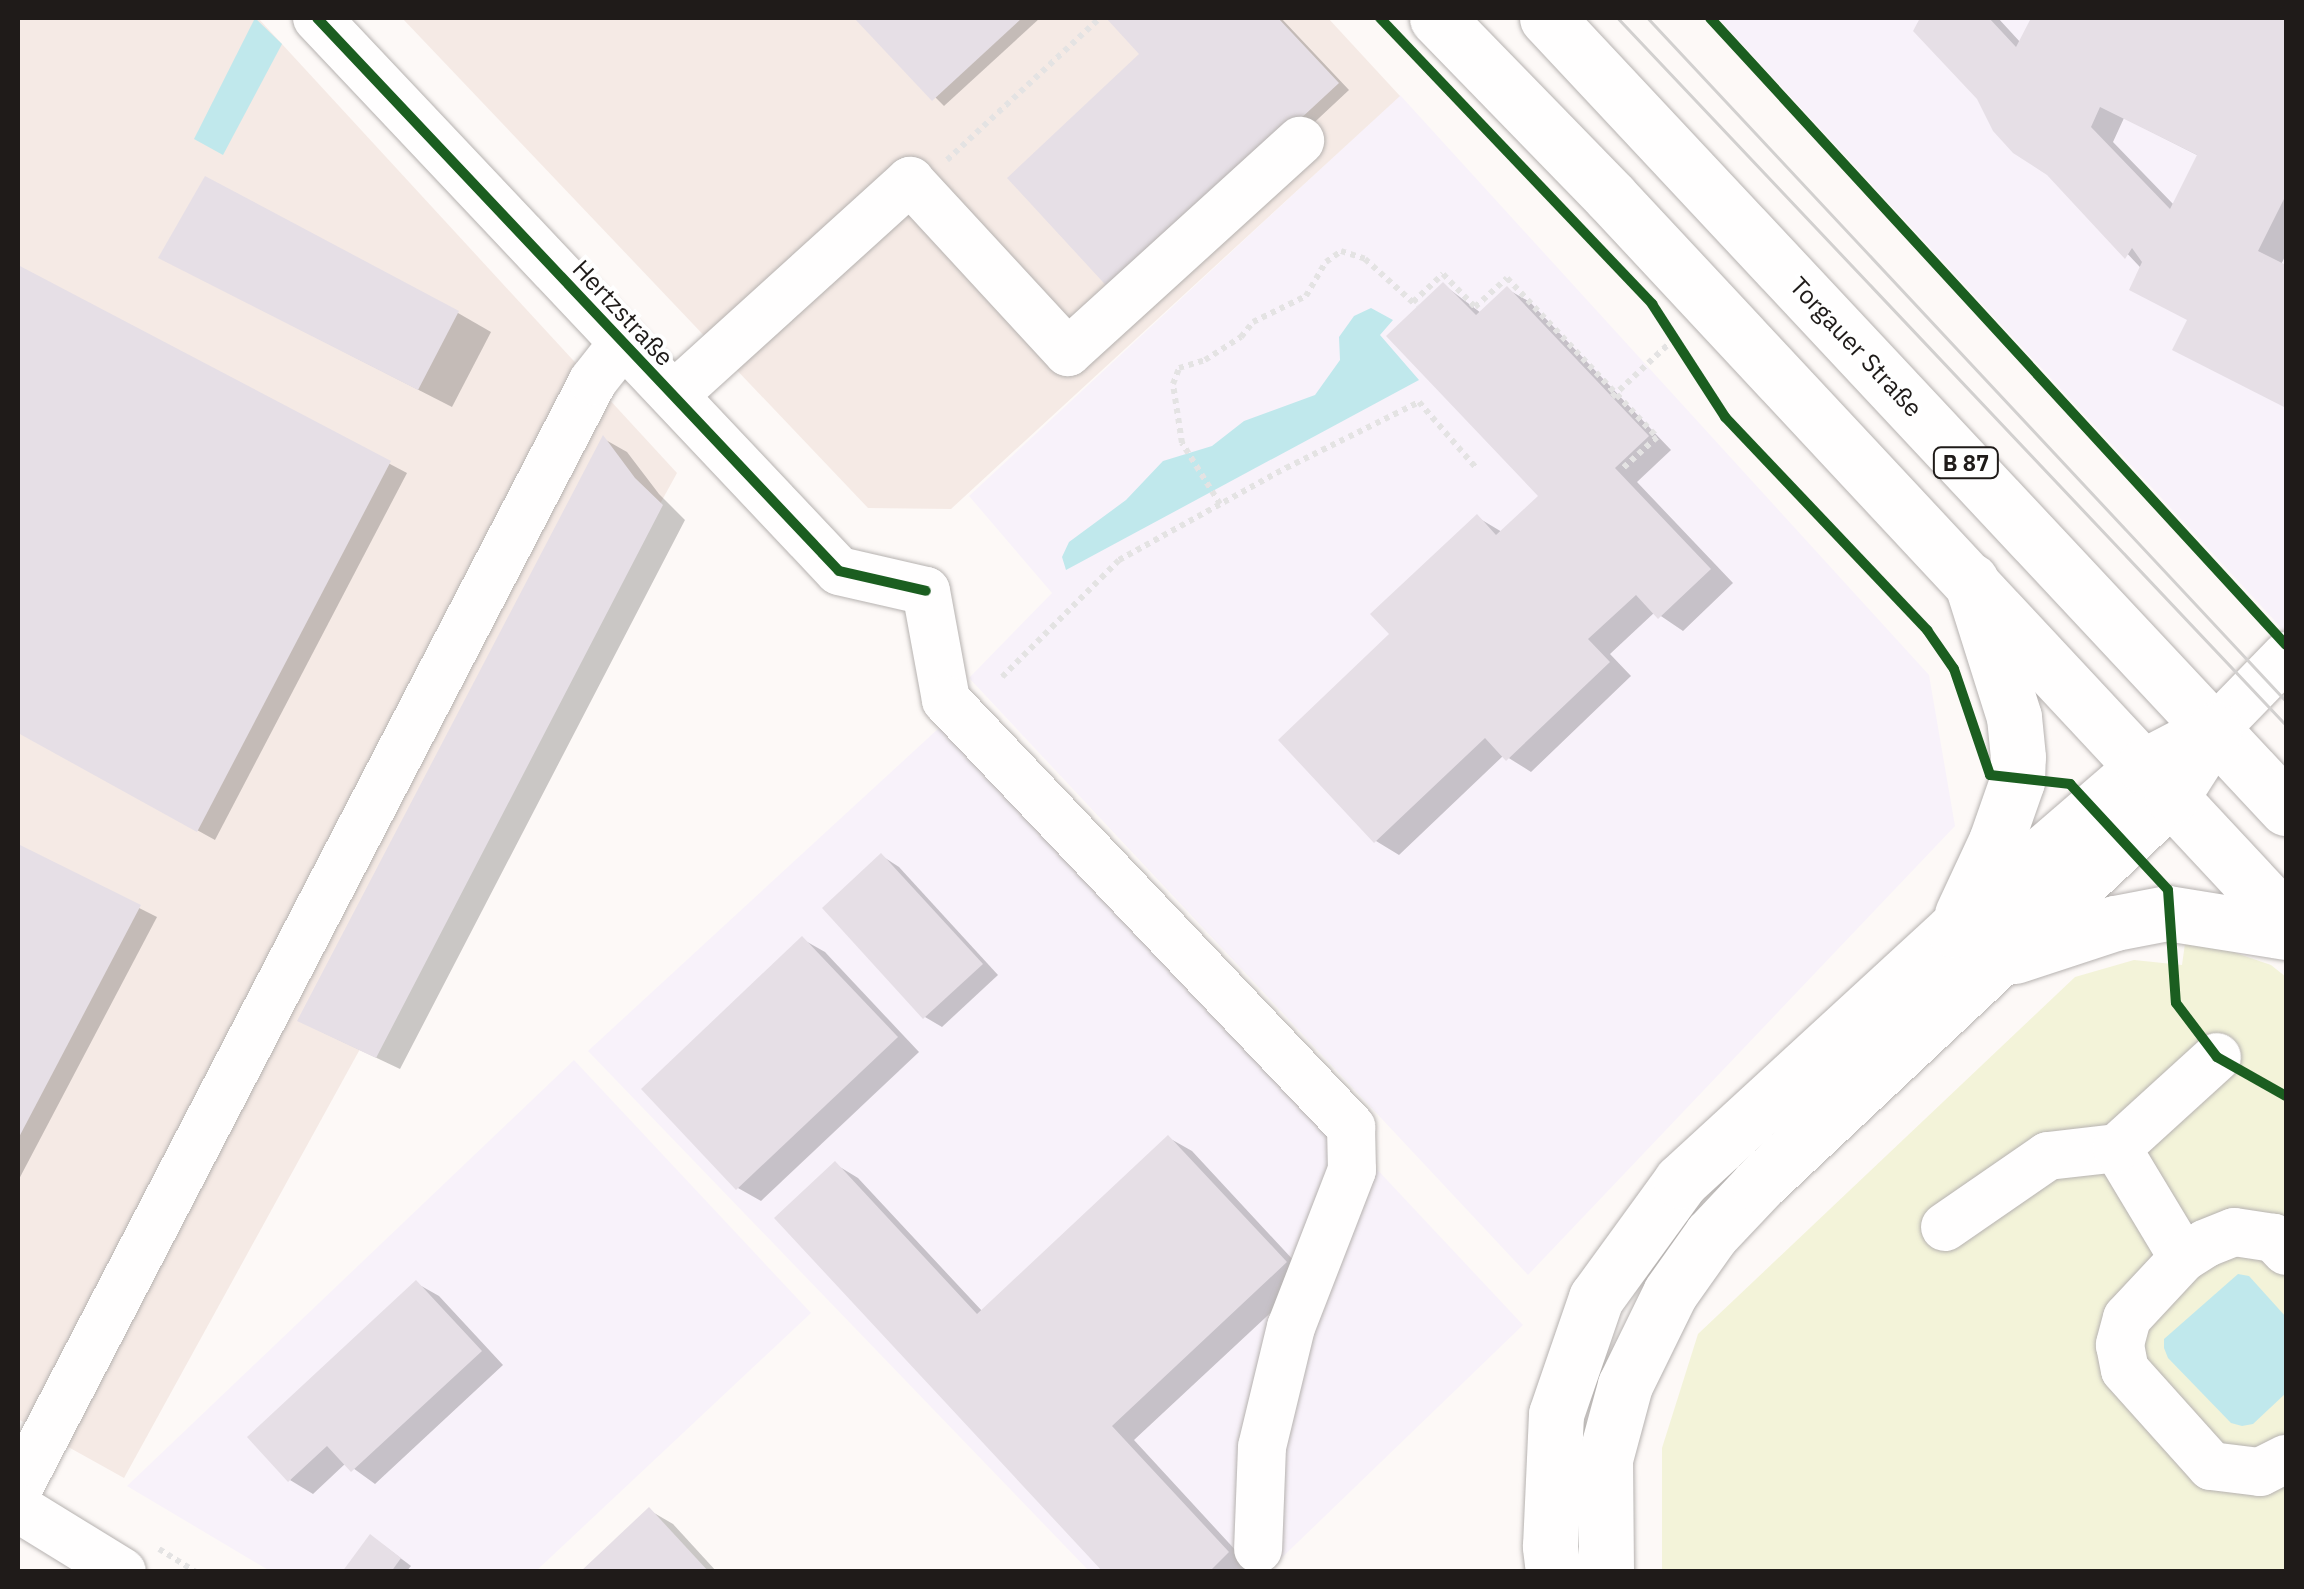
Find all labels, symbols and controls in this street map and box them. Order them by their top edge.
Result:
street label: Hertzstraße [566,254,680,372]
street label: Torgauer Straße [1784,271,1928,423]
road number: B 87 [1931,446,2001,480]

